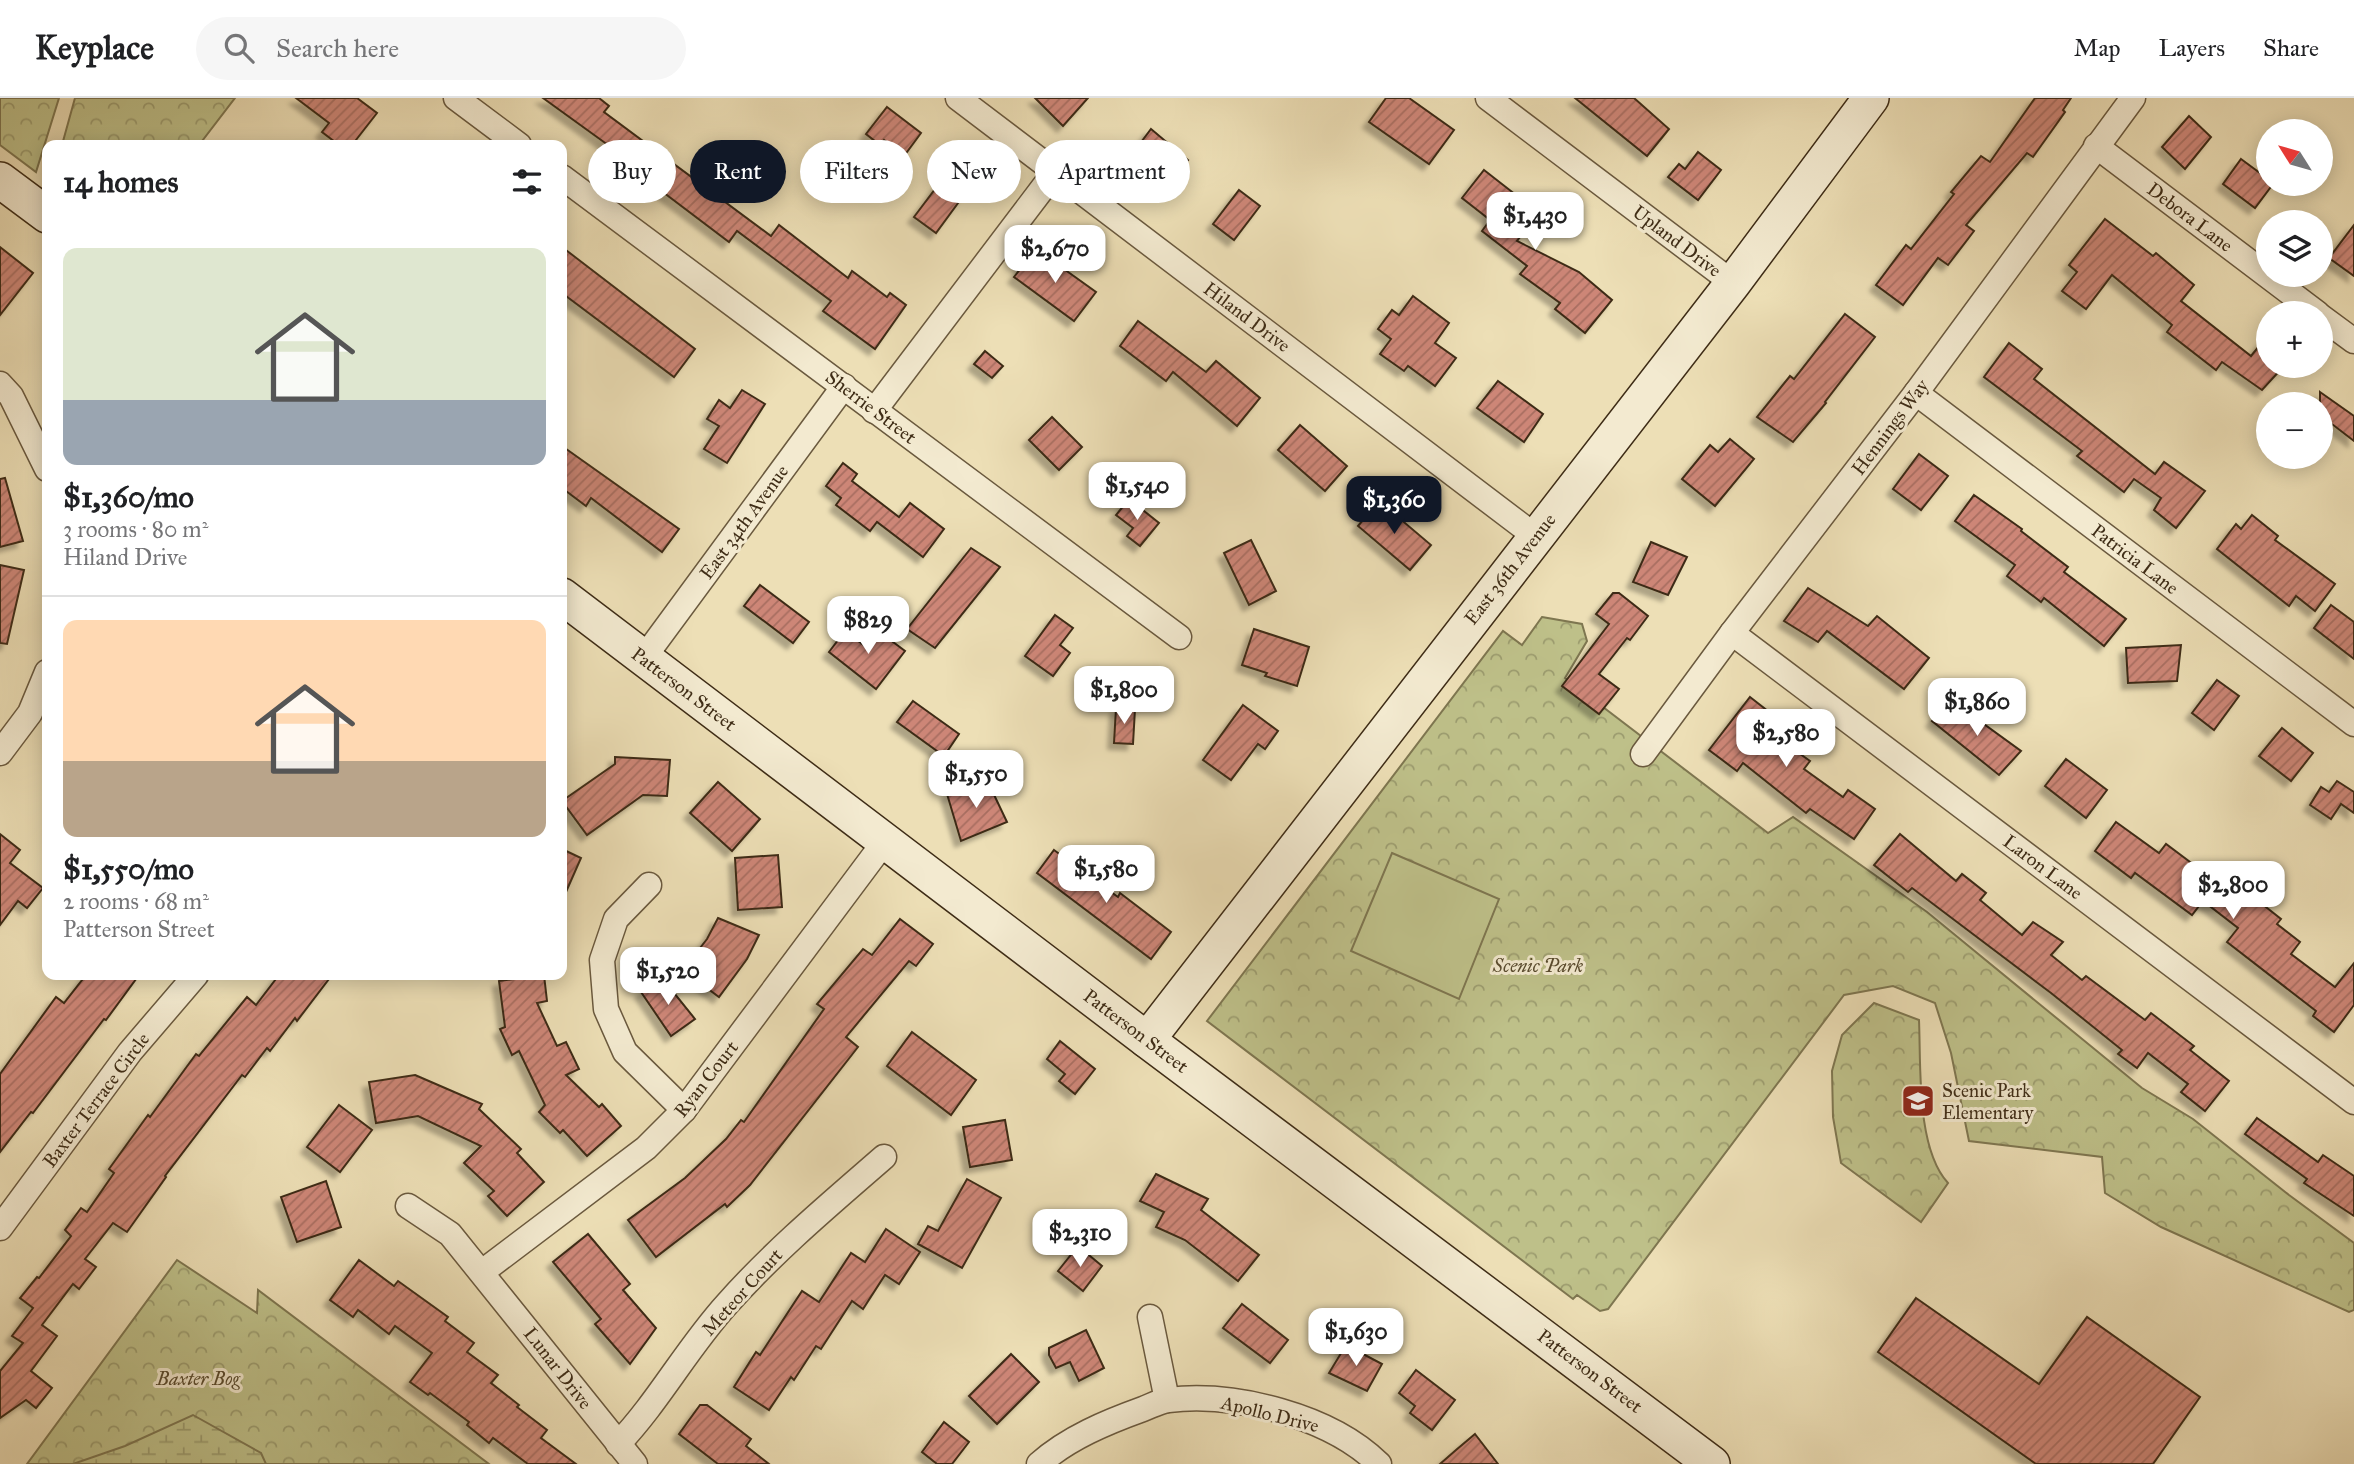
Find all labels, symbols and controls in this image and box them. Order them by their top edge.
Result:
search box [196,17,686,80]
text: Keyplace [35,28,154,68]
icon: search [220,29,258,67]
text: Search here [276,32,399,64]
text: Map [2074,33,2121,63]
text: Layers [2159,33,2225,63]
text: Share [2263,33,2319,63]
north arrow [2256,119,2333,196]
map controls [2256,119,2333,469]
chip: Buy [588,140,676,203]
chip: Rent [690,140,786,203]
chip: Filters [800,140,913,203]
chip: New [927,140,1021,203]
chip: Apartment [1035,140,1190,203]
icon: filters [508,163,546,201]
text: 14 homes [63,164,178,200]
street label: Debora Lane [2143,177,2237,257]
pin: $1,430 [1478,192,1592,252]
street label: Upland Drive [1628,200,1726,282]
text: $1,430 [1503,201,1567,229]
button: layers [2256,210,2333,287]
pin: $2,670 [998,226,1112,285]
text: $2,670 [1020,234,1090,262]
street label: Hiland Drive [1199,277,1295,357]
icon: home [242,294,368,420]
button: + [2256,301,2333,378]
street label: Sherrie Street [821,365,921,449]
street label: Hennings Way [1847,374,1935,480]
button: − [2256,392,2333,469]
street label: East 34th Avenue [695,460,793,584]
pin: $1,540 [1080,462,1194,522]
text: $1,540 [1105,471,1169,499]
pin: $1,360 [1337,476,1451,536]
text: $1,360/mo [63,479,194,515]
text: $1,360 [1362,485,1426,513]
street label: East 36th Avenue [1459,509,1561,629]
text: 3 rooms · 80 m² [63,515,208,543]
street label: Patricia Lane [2087,519,2183,599]
text: Hiland Drive [63,543,187,571]
pin: $829 [827,596,909,656]
text: $829 [843,605,893,633]
street label: Patterson Street [627,642,741,736]
icon: home [242,666,368,792]
pin: $1,800 [1067,666,1181,726]
text: $1,800 [1090,675,1158,703]
pin: $1,860 [1920,678,2034,738]
text: $1,860 [1944,687,2010,715]
pin: $2,580 [1729,710,1843,769]
text: $2,580 [1752,718,1820,746]
pin: $1,550 [919,750,1033,810]
text: $1,550 [944,759,1008,787]
street label: Laron Lane [1999,830,2087,904]
pin: $1,580 [1049,846,1163,905]
text: $1,550/mo [63,851,194,887]
text: $1,580 [1074,854,1138,882]
pin: $2,800 [2176,862,2290,921]
text: $2,800 [2198,870,2268,898]
text: 2 rooms · 68 m² [63,887,209,915]
text: Patterson Street [63,915,215,943]
pin: $1,520 [611,948,725,1007]
park label: Scenic Park [1492,954,1584,977]
text: $1,520 [636,956,700,984]
street label: Patterson Street [1079,984,1193,1078]
street label: Baxter Terrace Circle [38,1028,154,1172]
street label: Ryan Court [669,1036,743,1122]
place label: Scenic Park Elementary [1942,1079,2034,1124]
school or university icon: Scenic Park Elementary [1899,1082,1937,1120]
pin: $2,310 [1023,1210,1137,1269]
text: $2,310 [1048,1218,1112,1246]
street label: Meteor Court [697,1243,787,1340]
pin: $1,630 [1299,1308,1413,1368]
text: $1,630 [1324,1317,1388,1345]
street label: Lunar Drive [519,1322,597,1414]
street label: Patterson Street [1533,1324,1647,1418]
park label: Baxter Bog [155,1367,241,1390]
street label: Apollo Drive [1218,1391,1321,1437]

